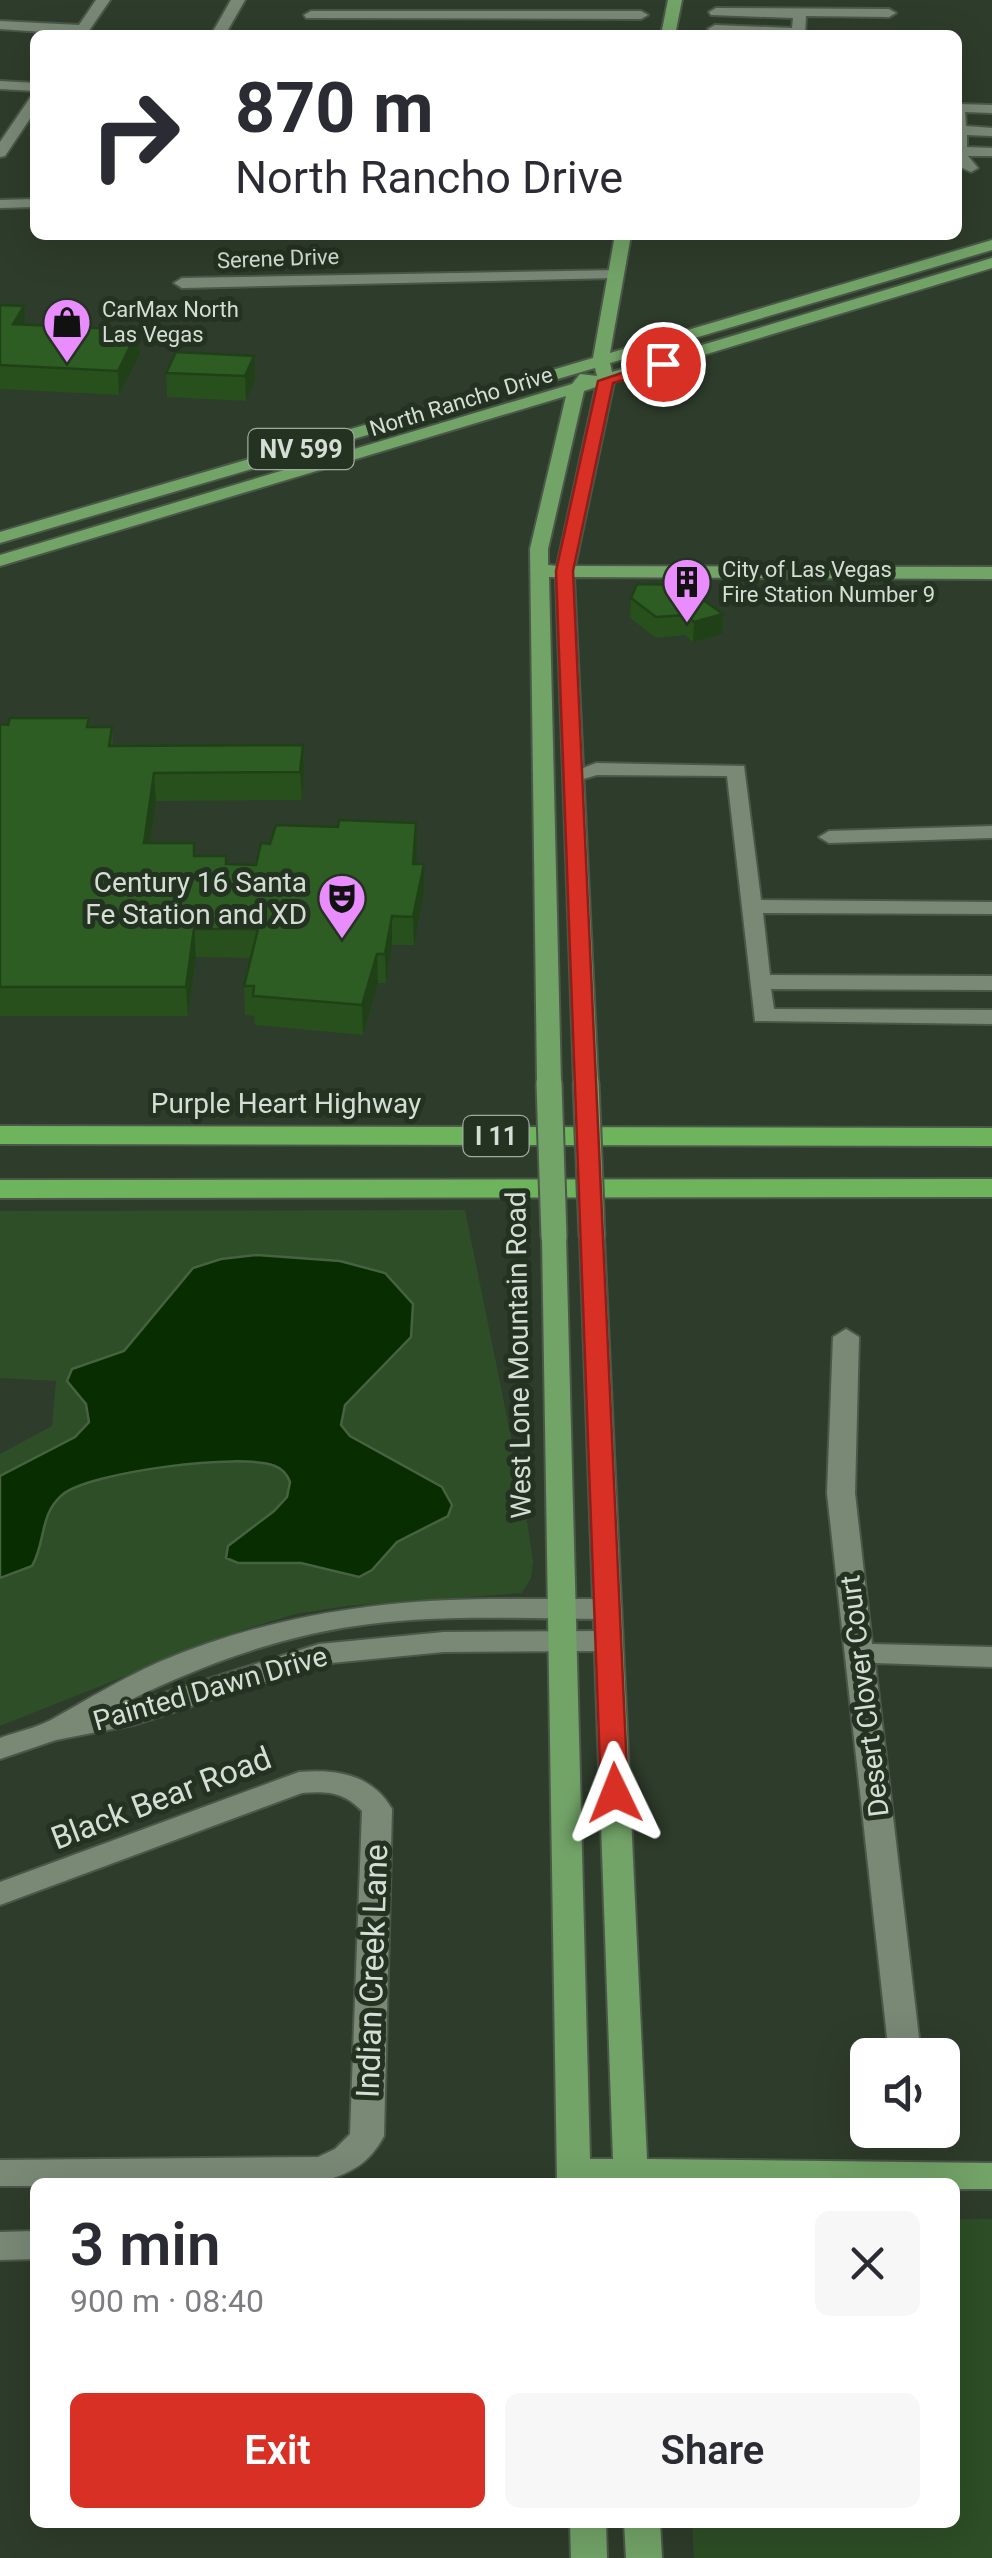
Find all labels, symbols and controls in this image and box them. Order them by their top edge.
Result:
text: 870 m [235,67,434,149]
icon: right [70,70,200,200]
text: North Rancho Drive [235,151,623,204]
street label: Serene Drive [216,244,340,273]
shop icon: CarMax North Las Vegas [41,296,93,364]
place label: CarMax North Las Vegas [102,297,239,347]
pin [621,322,706,407]
icon: arrive [636,337,691,392]
street label: North Rancho Drive [367,362,556,441]
road number: NV 599 [248,429,354,469]
building icon: City of Las Vegas Fire Station Number 9 [661,556,713,624]
place label: City of Las Vegas Fire Station Number 9 [722,557,935,607]
place label: Century 16 Santa Fe Station and XD [85,866,307,931]
theatre icon: Century 16 Santa Fe Station and XD [316,872,368,940]
street label: Purple Heart Highway [151,1087,421,1120]
road number: I 11 [464,1116,528,1156]
street label: West Lone Mountain Road [499,1191,538,1519]
street label: Desert Clover Court [833,1573,896,1819]
street label: Painted Dawn Drive [89,1639,331,1738]
street label: Black Bear Road [46,1739,276,1857]
position arrow [563,1741,667,1845]
street label: Indian Creek Lane [349,1843,395,2099]
map controls [850,2038,960,2148]
button: sound [850,2038,960,2148]
text: 3 min [70,2209,220,2280]
button: close [815,2211,920,2316]
text: 900 m · 08:40 [70,2282,264,2320]
button: Exit [70,2393,485,2508]
button: Share [505,2393,920,2508]

